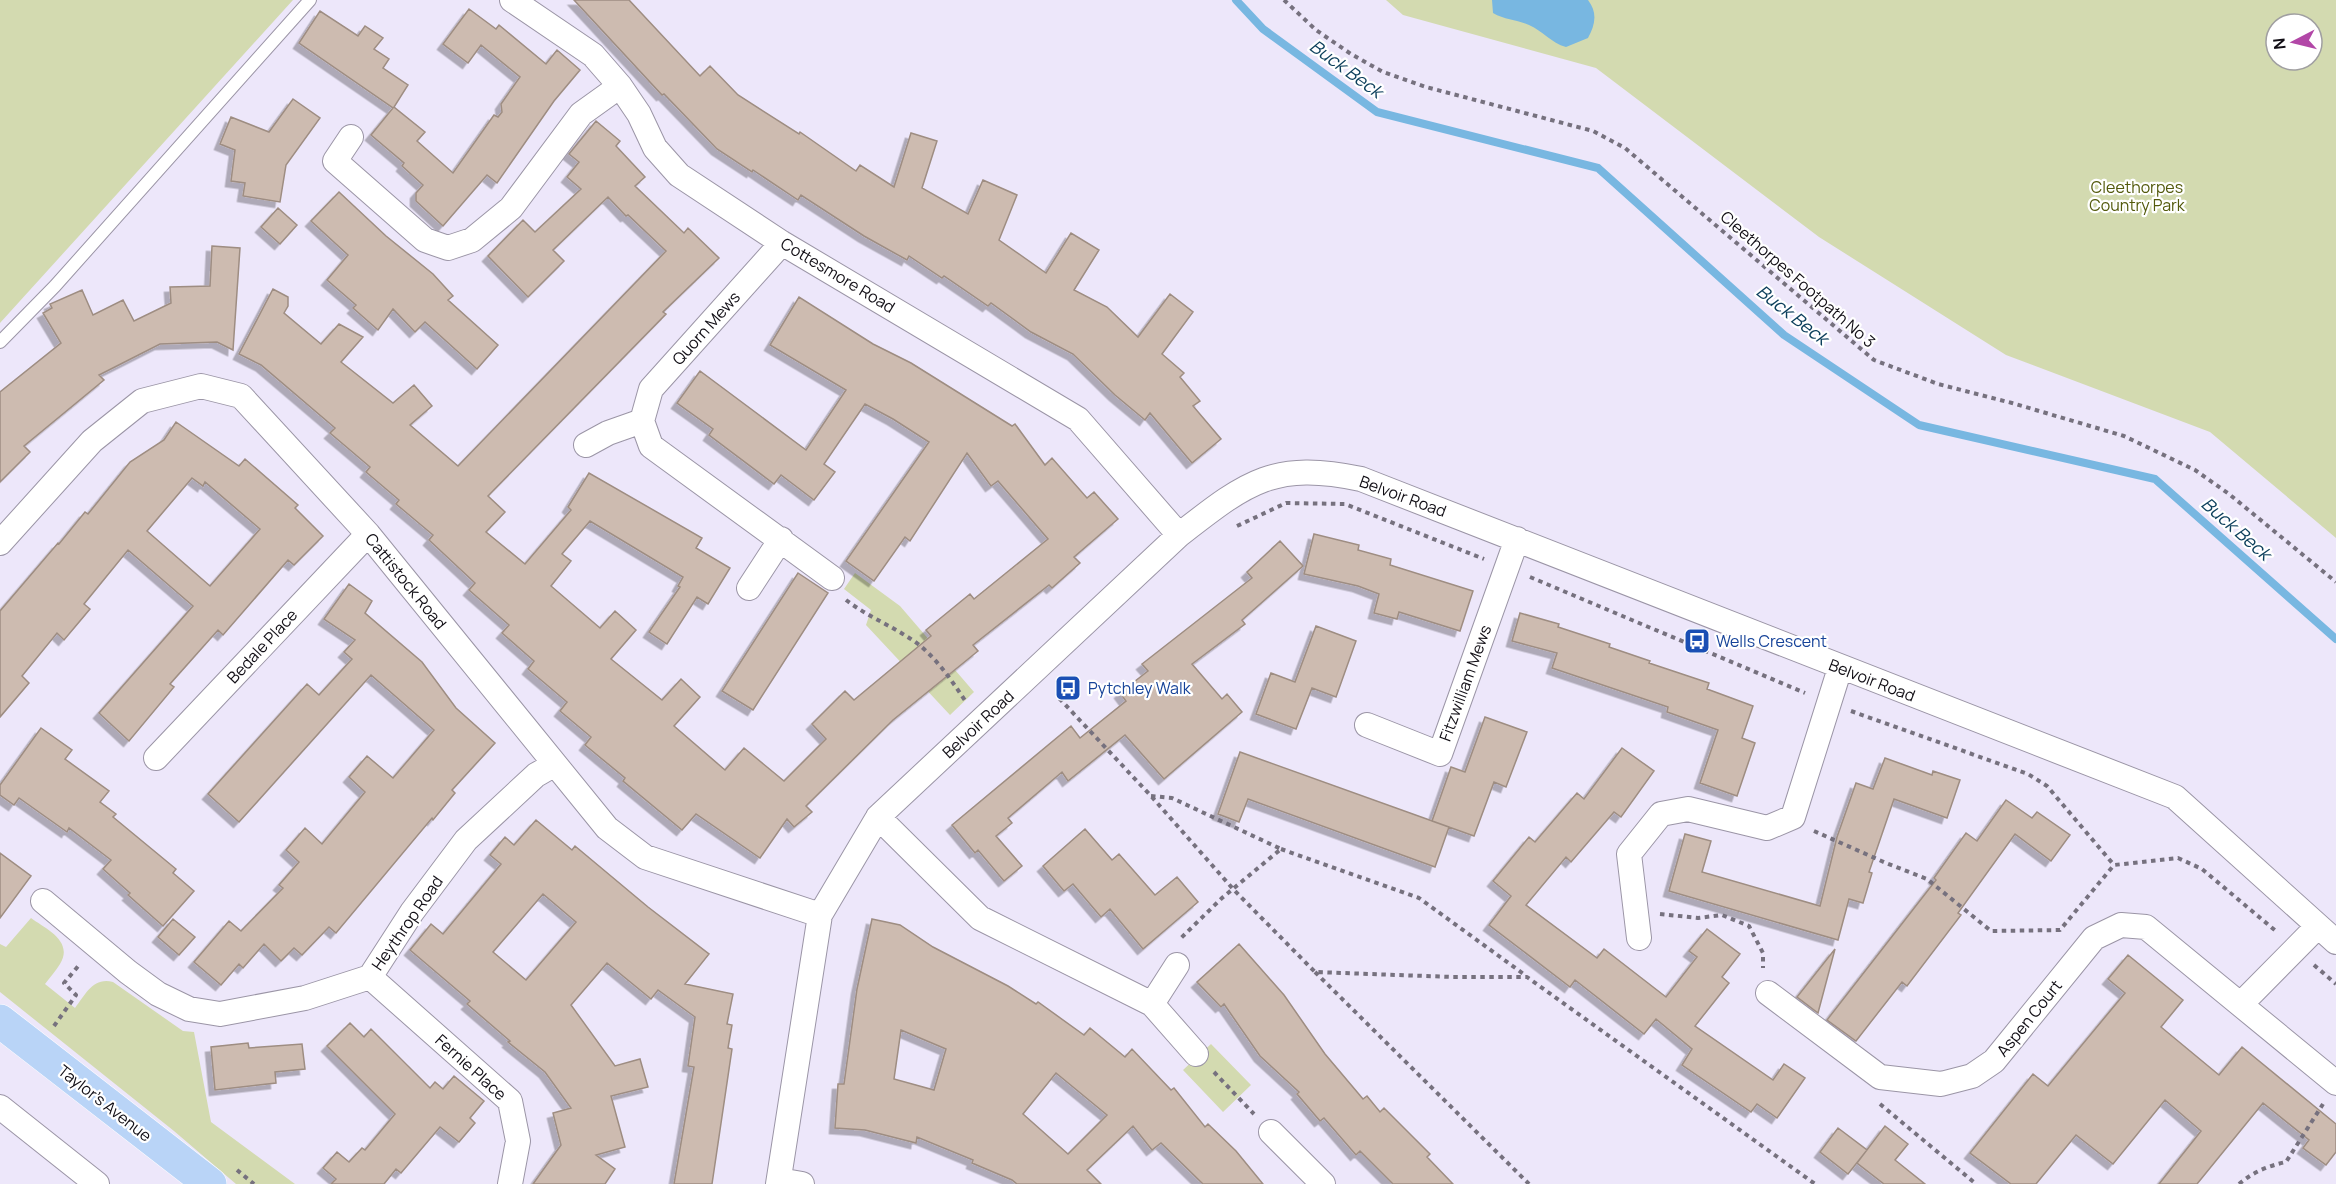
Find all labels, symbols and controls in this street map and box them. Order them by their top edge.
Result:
north arrow [2264,12,2324,72]
water label: Buck Beck [1305,34,1390,105]
text: N [2267,37,2291,51]
park label: Cleethorpes Country Park [2089,176,2186,216]
street label: Cleethorpes Footpath No 3 [1716,206,1880,352]
street label: Cottesmore Road [777,232,899,318]
water label: Buck Beck [1752,279,1836,352]
street label: Quorn Mews [667,287,745,369]
street label: Belvoir Road [1357,470,1449,522]
water label: Buck Beck [2197,491,2279,567]
street label: Cattistock Road [360,528,452,634]
street label: Bedale Place [222,604,302,688]
street label: Fitzwilliam Mews [1434,622,1496,744]
bus stop icon: Wells Crescent [1682,626,1712,656]
place label: Wells Crescent [1716,630,1827,652]
street label: Belvoir Road [1826,653,1918,707]
bus stop icon: Pytchley Walk [1053,673,1083,703]
place label: Pytchley Walk [1088,677,1192,699]
street label: Belvoir Road [937,685,1019,763]
street label: Heythrop Road [366,871,448,975]
street label: Aspen Court [1991,975,2067,1061]
street label: Fernie Place [431,1029,511,1105]
street label: Taylor's Avenue [54,1060,156,1146]

